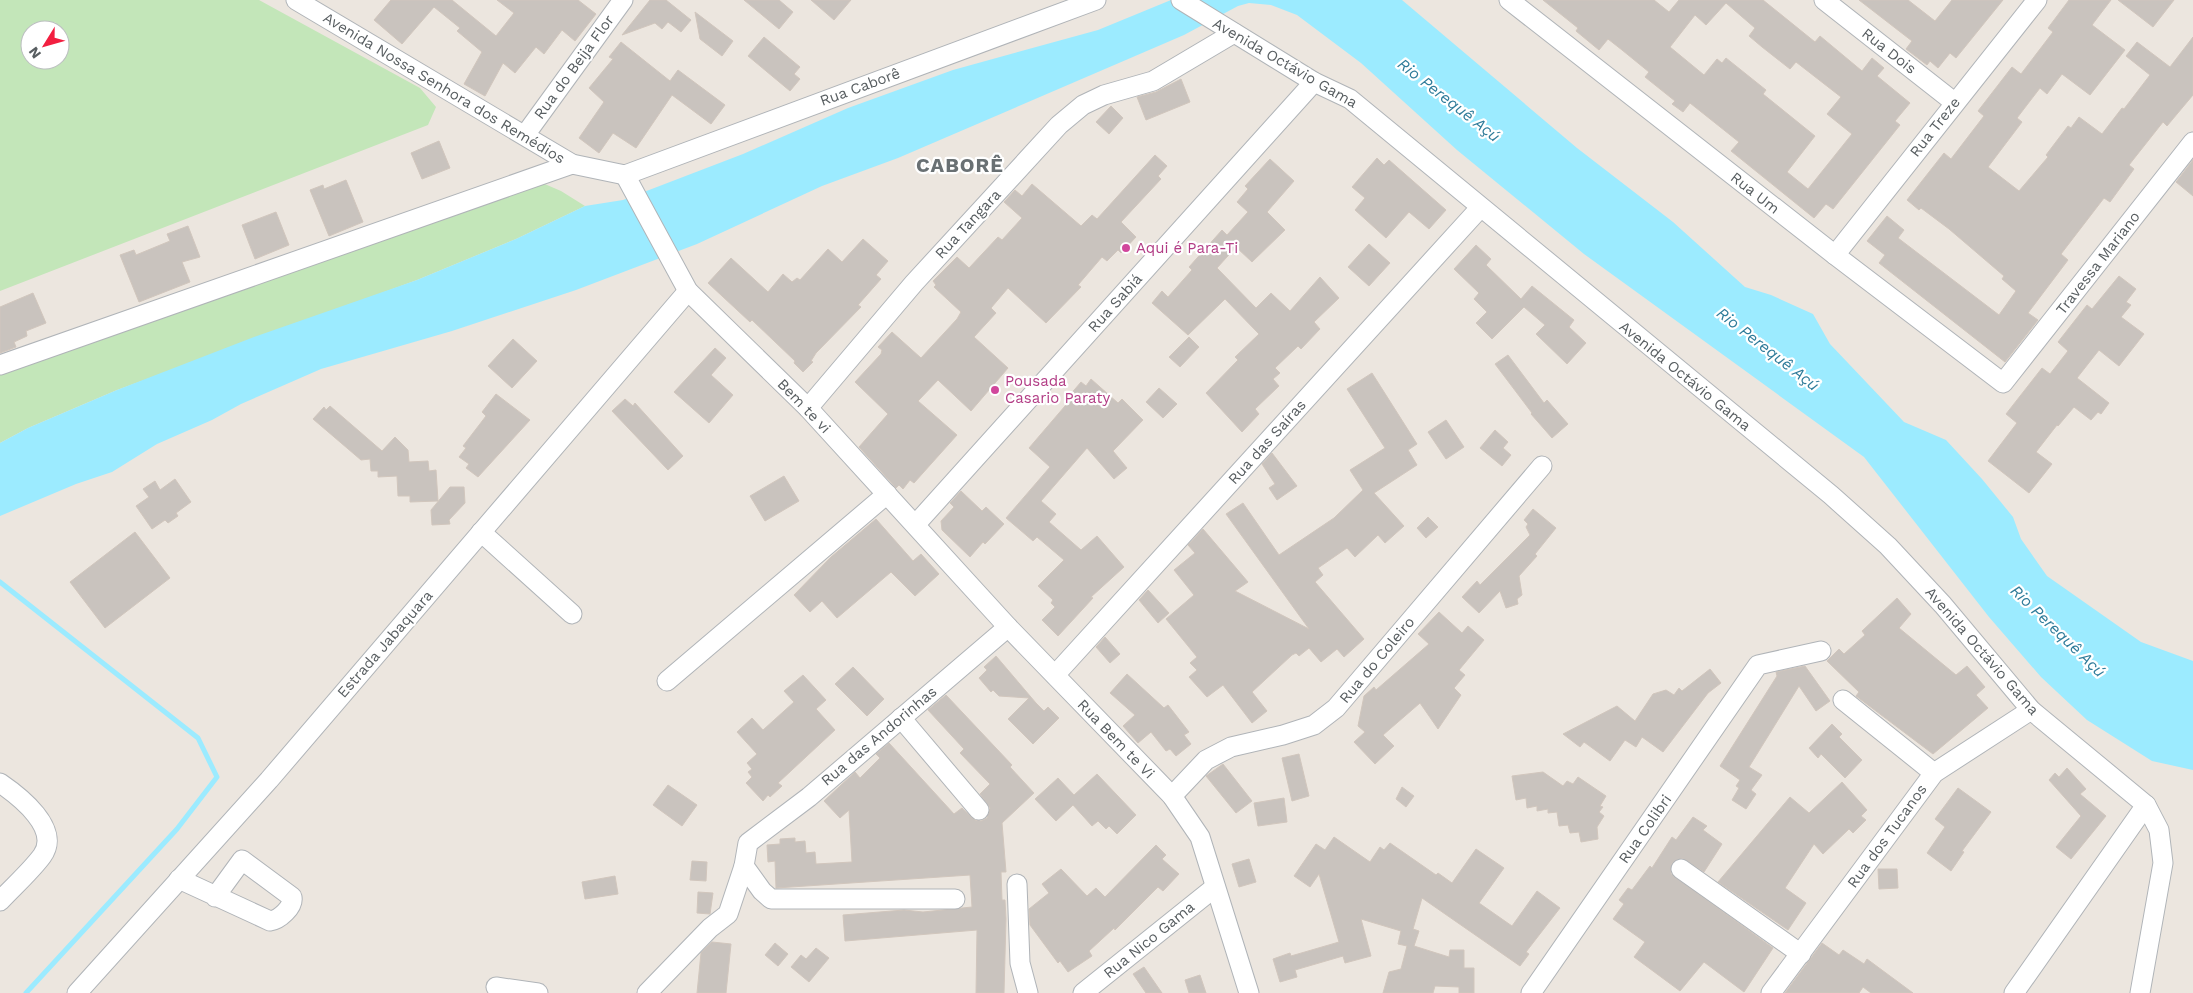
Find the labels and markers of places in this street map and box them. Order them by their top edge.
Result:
place label: Aqui é Para-Ti [1136,239,1238,257]
marker: Aqui é Para-Ti [1120,242,1132,254]
place label: Pousada Casario Paraty [1005,372,1110,407]
marker: Pousada Casario Paraty [989,384,1001,396]

